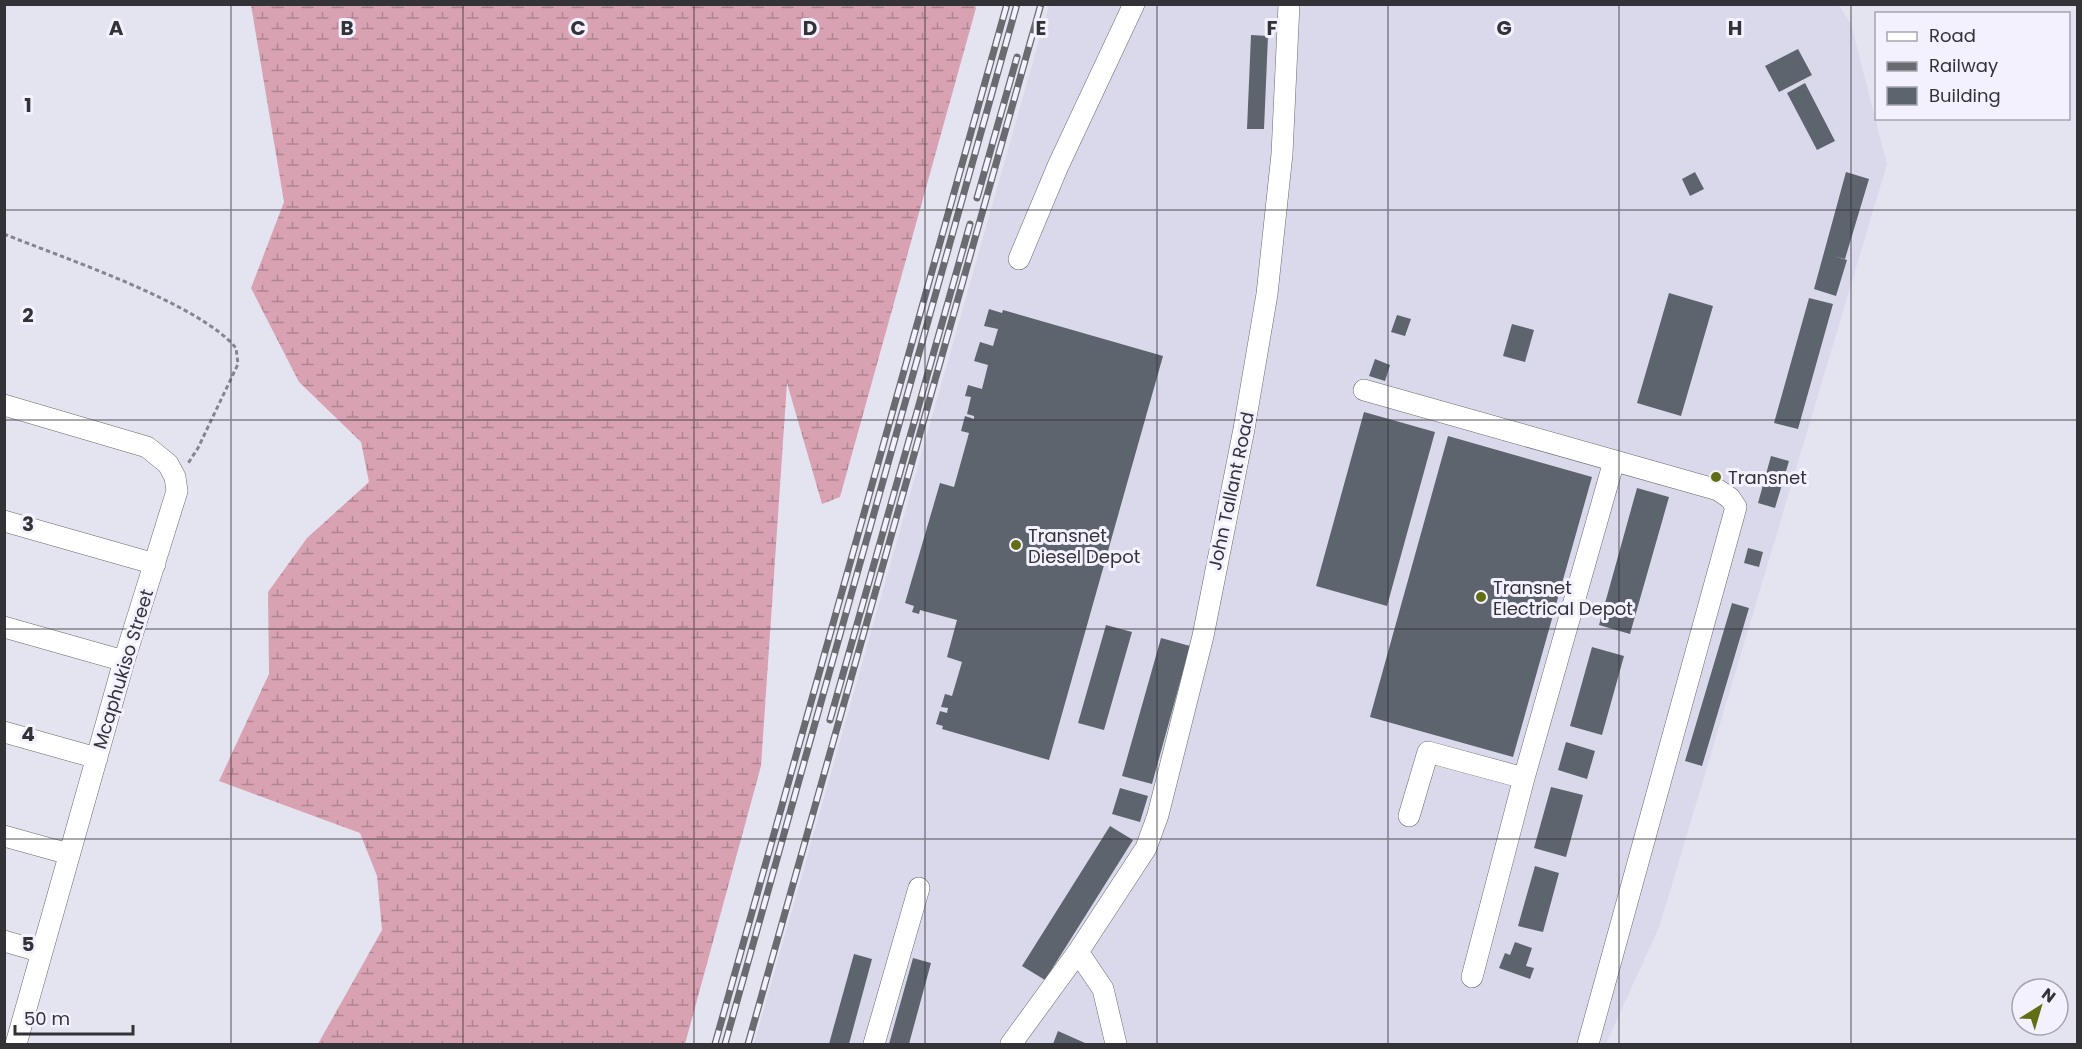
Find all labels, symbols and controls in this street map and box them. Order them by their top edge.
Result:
legend [1875,12,2070,120]
text: A [109,14,124,42]
text: B [340,14,354,42]
text: C [570,14,586,42]
text: D [803,14,817,42]
text: E [1036,14,1046,42]
text: F [1267,14,1278,42]
text: G [1496,14,1512,42]
text: H [1728,14,1742,42]
text: Road [1929,23,1976,48]
text: Railway [1929,53,1998,78]
text: Building [1929,83,2001,108]
text: 1 [24,91,32,119]
text: 2 [22,301,34,329]
street label: John Tallant Road [1202,409,1260,573]
place label: Transnet [1728,465,1807,490]
marker: Transnet [1709,470,1723,484]
text: 3 [22,510,34,538]
place label: Transnet Diesel Depot [1028,523,1140,569]
marker: Transnet Diesel Depot [1009,538,1023,552]
place label: Transnet Electrical Depot [1493,575,1633,621]
street label: Mcaphukiso Street [87,586,159,752]
marker: Transnet Electrical Depot [1474,590,1488,604]
text: 4 [21,720,35,748]
text: 5 [22,930,35,958]
north arrow [2010,977,2070,1037]
text: N [2037,983,2060,1008]
scale bar [15,998,134,1036]
text: 50 m [24,1006,70,1031]

